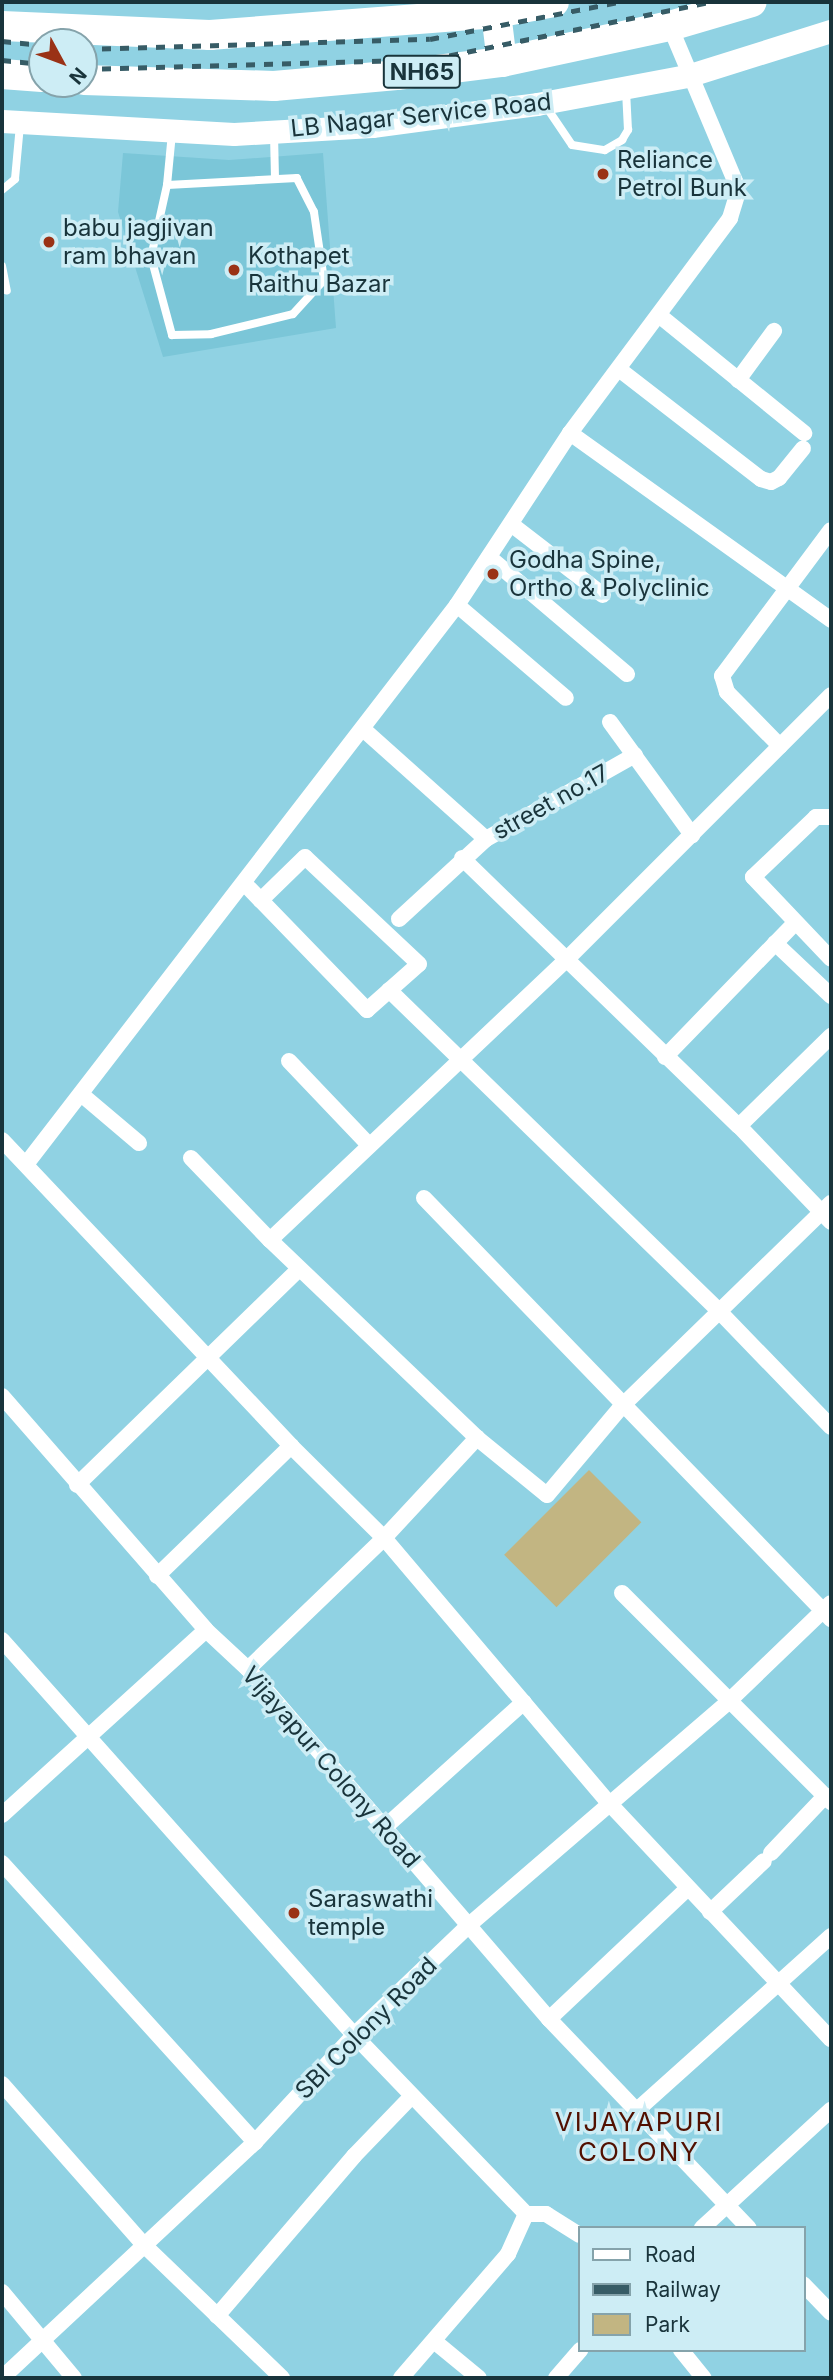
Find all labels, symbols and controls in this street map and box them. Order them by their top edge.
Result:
north arrow [28,28,98,98]
road number: NH65 [382,53,462,92]
text: N [64,63,91,89]
street label: LB Nagar Service Road [289,87,553,143]
place label: Reliance Petrol Bunk [617,146,747,202]
marker: Reliance Petrol Bunk [595,166,611,182]
place label: babu jagjivan ram bhavan [63,214,214,270]
marker: babu jagjivan ram bhavan [41,234,57,250]
place label: Kothapet Raithu Bazar [248,242,391,298]
marker: Kothapet Raithu Bazar [226,262,242,278]
place label: Godha Spine, Ortho & Polyclinic [509,546,710,602]
marker: Godha Spine, Ortho & Polyclinic [483,564,503,584]
street label: street no.17 [488,758,614,846]
street label: Vijayapur Colony Road [236,1661,426,1873]
place label: Saraswathi temple [308,1885,433,1941]
marker: Saraswathi temple [286,1905,302,1921]
street label: SBI Colony Road [289,1951,443,2105]
district label: VIJAYAPURI COLONY [556,2106,722,2168]
legend [578,2226,805,2352]
text: Road [645,2242,696,2267]
text: Railway [645,2277,721,2302]
text: Park [645,2312,690,2337]

